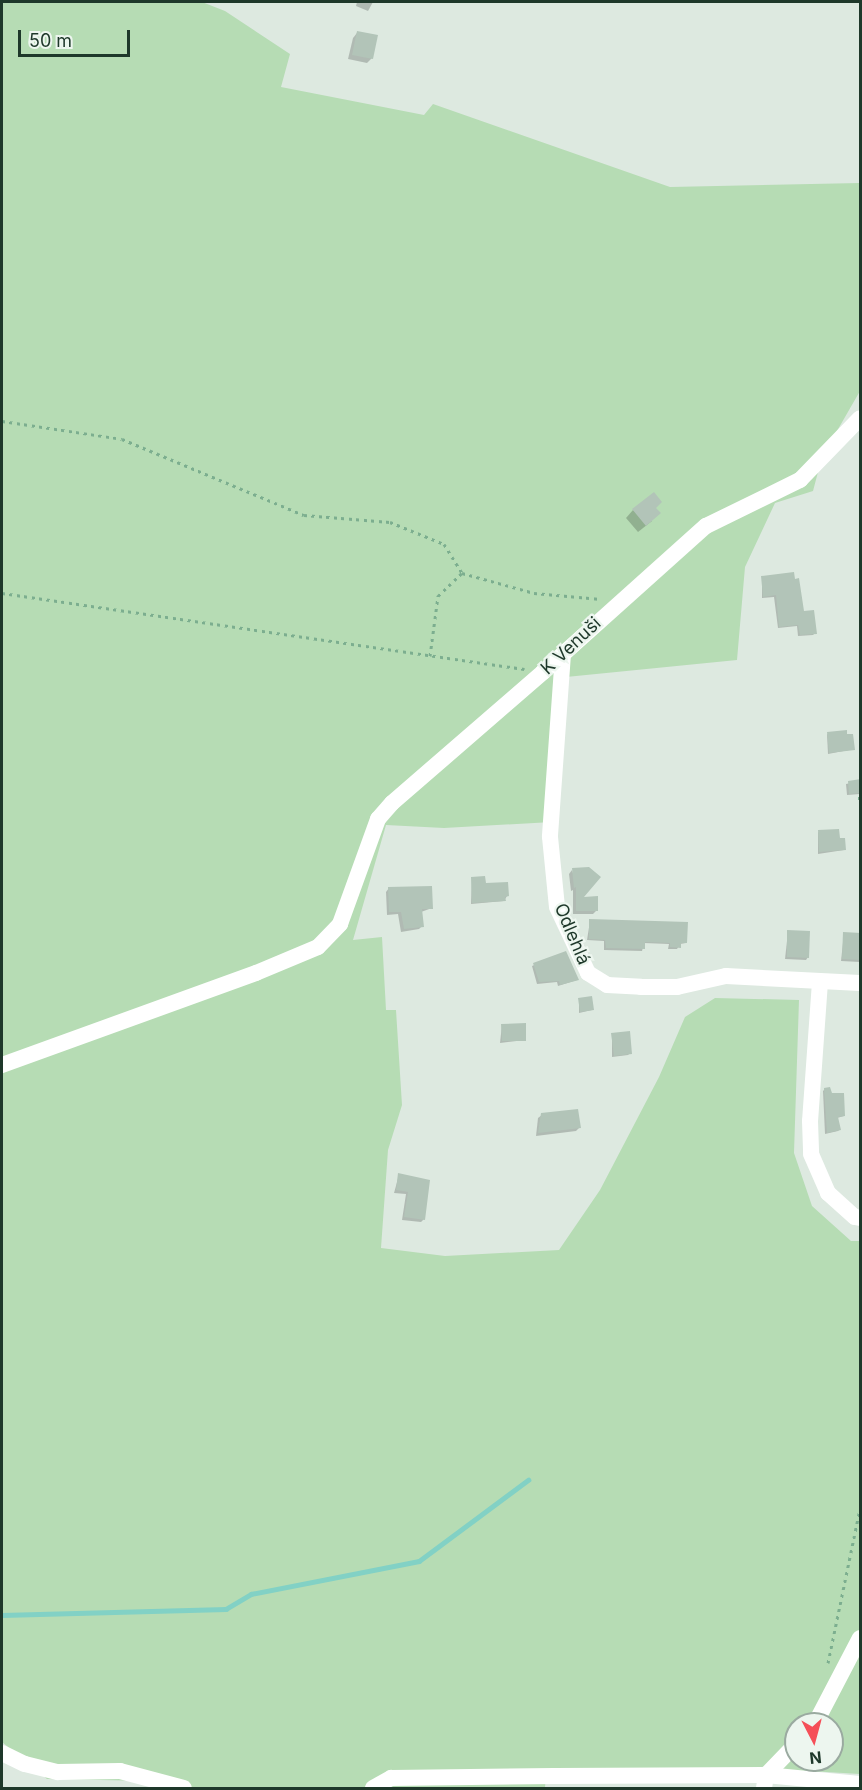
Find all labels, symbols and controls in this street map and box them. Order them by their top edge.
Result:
scale bar [21,18,134,56]
text: 50 m [29,30,72,51]
street label: K Venuši [536,613,606,679]
street label: Odlehlá [549,900,595,968]
north arrow [784,1712,844,1772]
text: N [809,1747,823,1768]

